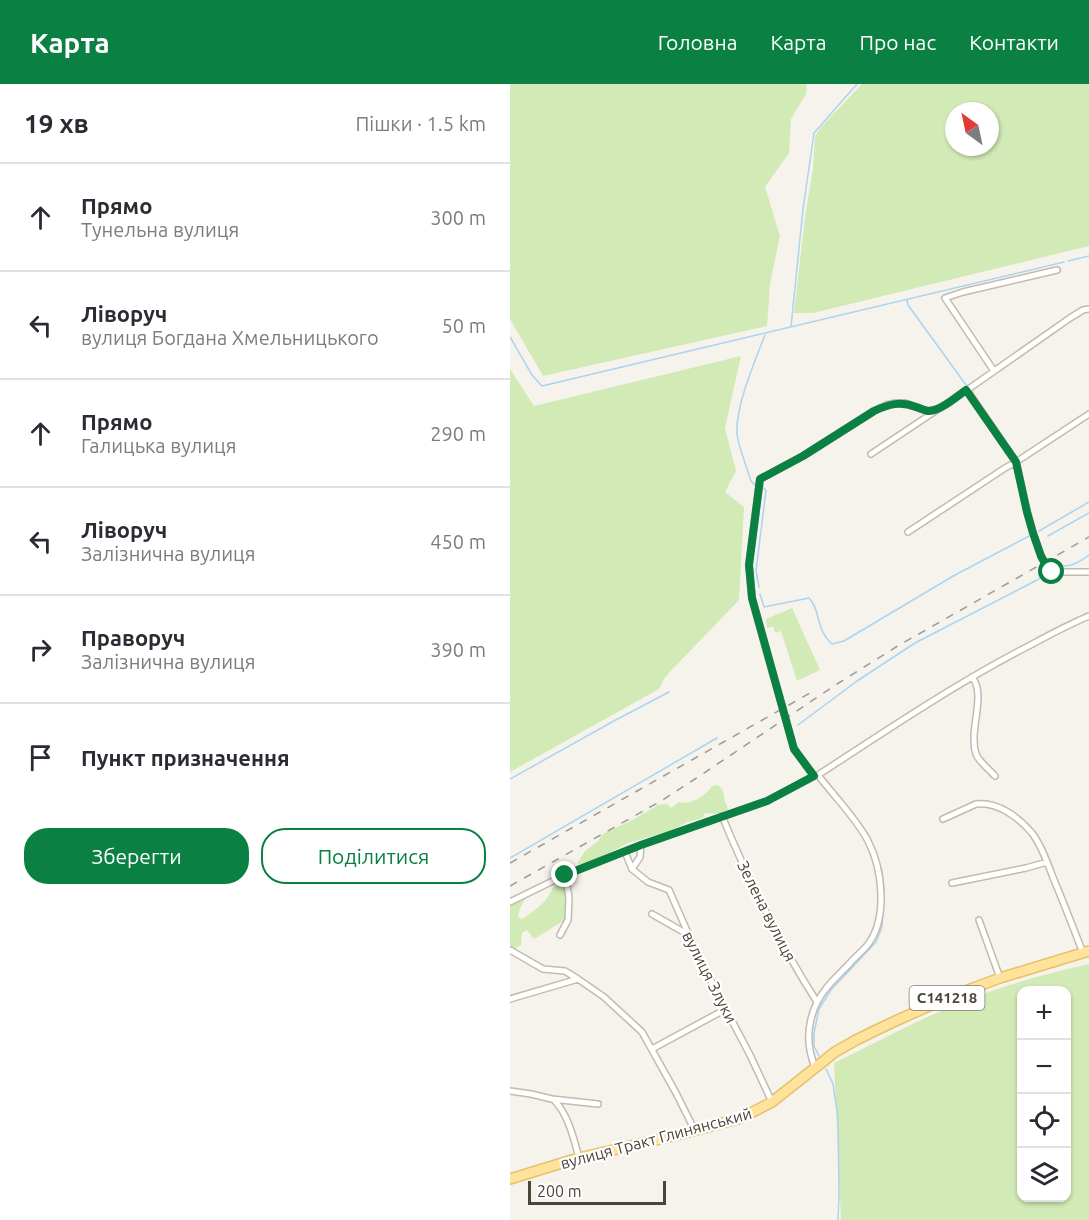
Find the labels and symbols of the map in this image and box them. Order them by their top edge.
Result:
north arrow [945,102,999,156]
route start [1038,558,1064,584]
street label: Зелена вулиця [734,858,800,964]
route end [551,861,577,887]
street label: вулиця Злуки [679,928,741,1026]
road number: С141218 [910,986,984,1010]
street label: вулиця Тракт Глинянський [558,1104,754,1172]
scale bar [528,1178,666,1206]

